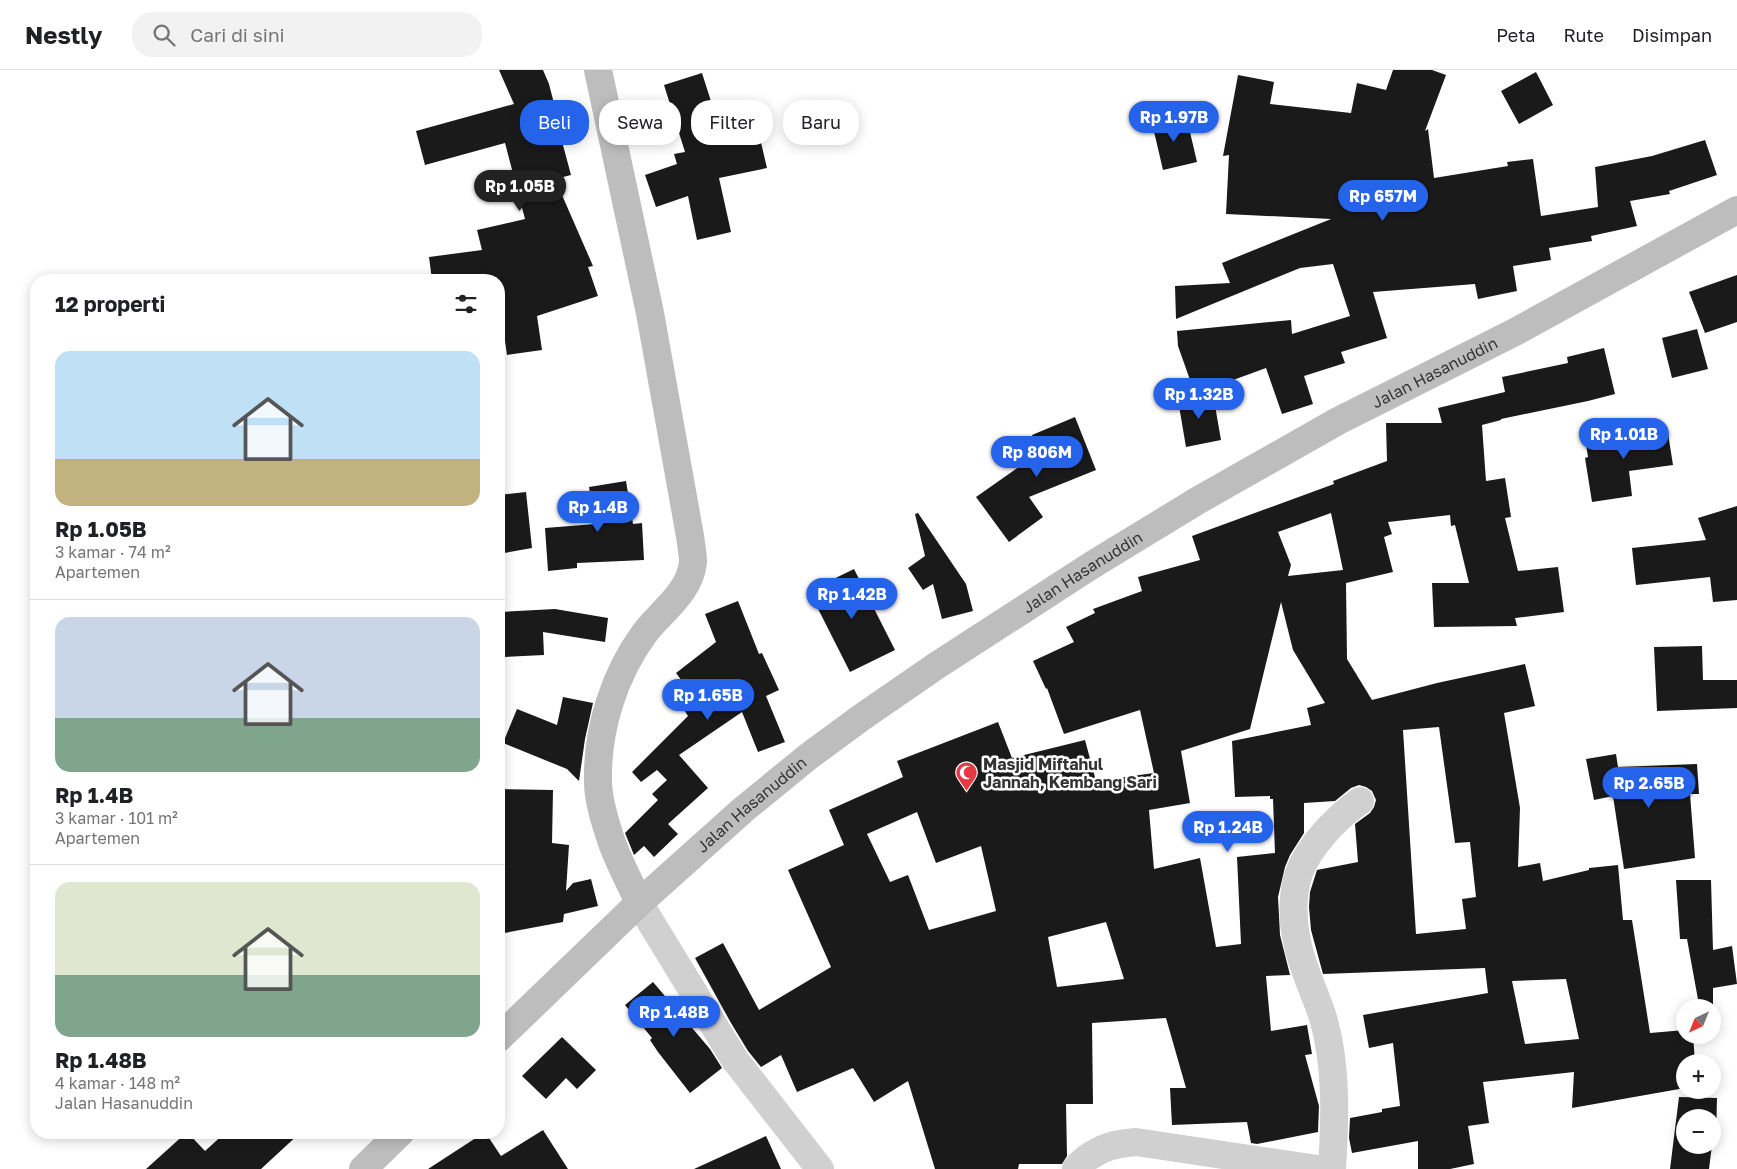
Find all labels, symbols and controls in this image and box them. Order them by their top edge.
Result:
search box [132,12,482,57]
text: Nestly [25,20,102,49]
icon: search [150,21,178,49]
text: Cari di sini [190,23,285,46]
text: Peta [1496,24,1536,46]
text: Rute [1564,24,1604,46]
text: Disimpan [1632,24,1712,46]
chip: Beli [520,100,589,145]
chip: Sewa [599,100,681,145]
chip: Filter [691,100,773,145]
chip: Baru [783,100,859,145]
pin: Rp 1.97B [1122,100,1226,143]
text: Rp 1.97B [1140,107,1208,127]
pin: Rp 1.05B [468,170,572,212]
text: Rp 1.05B [485,176,555,196]
pin: Rp 657M [1337,180,1429,222]
text: Rp 657M [1349,186,1417,206]
icon: filters [452,290,480,318]
text: 12 properti [55,291,165,317]
street label: Jalan Hasanuddin [1368,332,1501,412]
pin: Rp 1.32B [1147,378,1251,420]
icon: home [223,384,313,474]
text: Rp 1.32B [1164,384,1234,404]
pin: Rp 1.01B [1572,418,1676,460]
text: Rp 1.01B [1590,424,1658,444]
pin: Rp 806M [991,436,1083,478]
text: Rp 806M [1002,442,1072,462]
pin: Rp 1.4B [552,490,644,533]
text: Rp 1.4B [568,497,628,517]
text: Rp 1.05B [55,516,147,542]
street label: Jalan Hasanuddin [1019,527,1146,617]
text: 3 kamar · 74 m² [55,542,171,562]
text: Apartemen [55,562,140,582]
pin: Rp 1.42B [800,578,904,620]
text: Rp 1.42B [817,584,887,604]
icon: home [223,649,313,739]
pin: Rp 1.65B [656,678,760,721]
text: Rp 1.65B [673,685,743,705]
street label: Jalan Hasanuddin [692,752,810,857]
place label: Masjid Miftahul Jannah, Kembang Sari [983,754,1157,792]
mosque icon: Masjid Miftahul Jannah, Kembang Sari [955,761,979,792]
pin: Rp 2.65B [1597,766,1701,809]
text: Rp 2.65B [1613,773,1685,793]
text: Rp 1.4B [55,782,133,808]
text: 3 kamar · 101 m² [55,808,178,828]
pin: Rp 1.24B [1176,810,1280,853]
text: Rp 1.24B [1193,817,1263,837]
text: Apartemen [55,828,140,848]
icon: home [223,914,313,1004]
pin: Rp 1.48B [622,996,726,1038]
north arrow [1676,999,1721,1044]
map controls [1676,999,1721,1154]
text: Rp 1.48B [639,1002,709,1022]
text: Rp 1.48B [55,1047,147,1073]
button: + [1676,1054,1721,1099]
text: 4 kamar · 148 m² [55,1073,180,1093]
text: Jalan Hasanuddin [55,1093,193,1113]
button: − [1676,1109,1721,1154]

